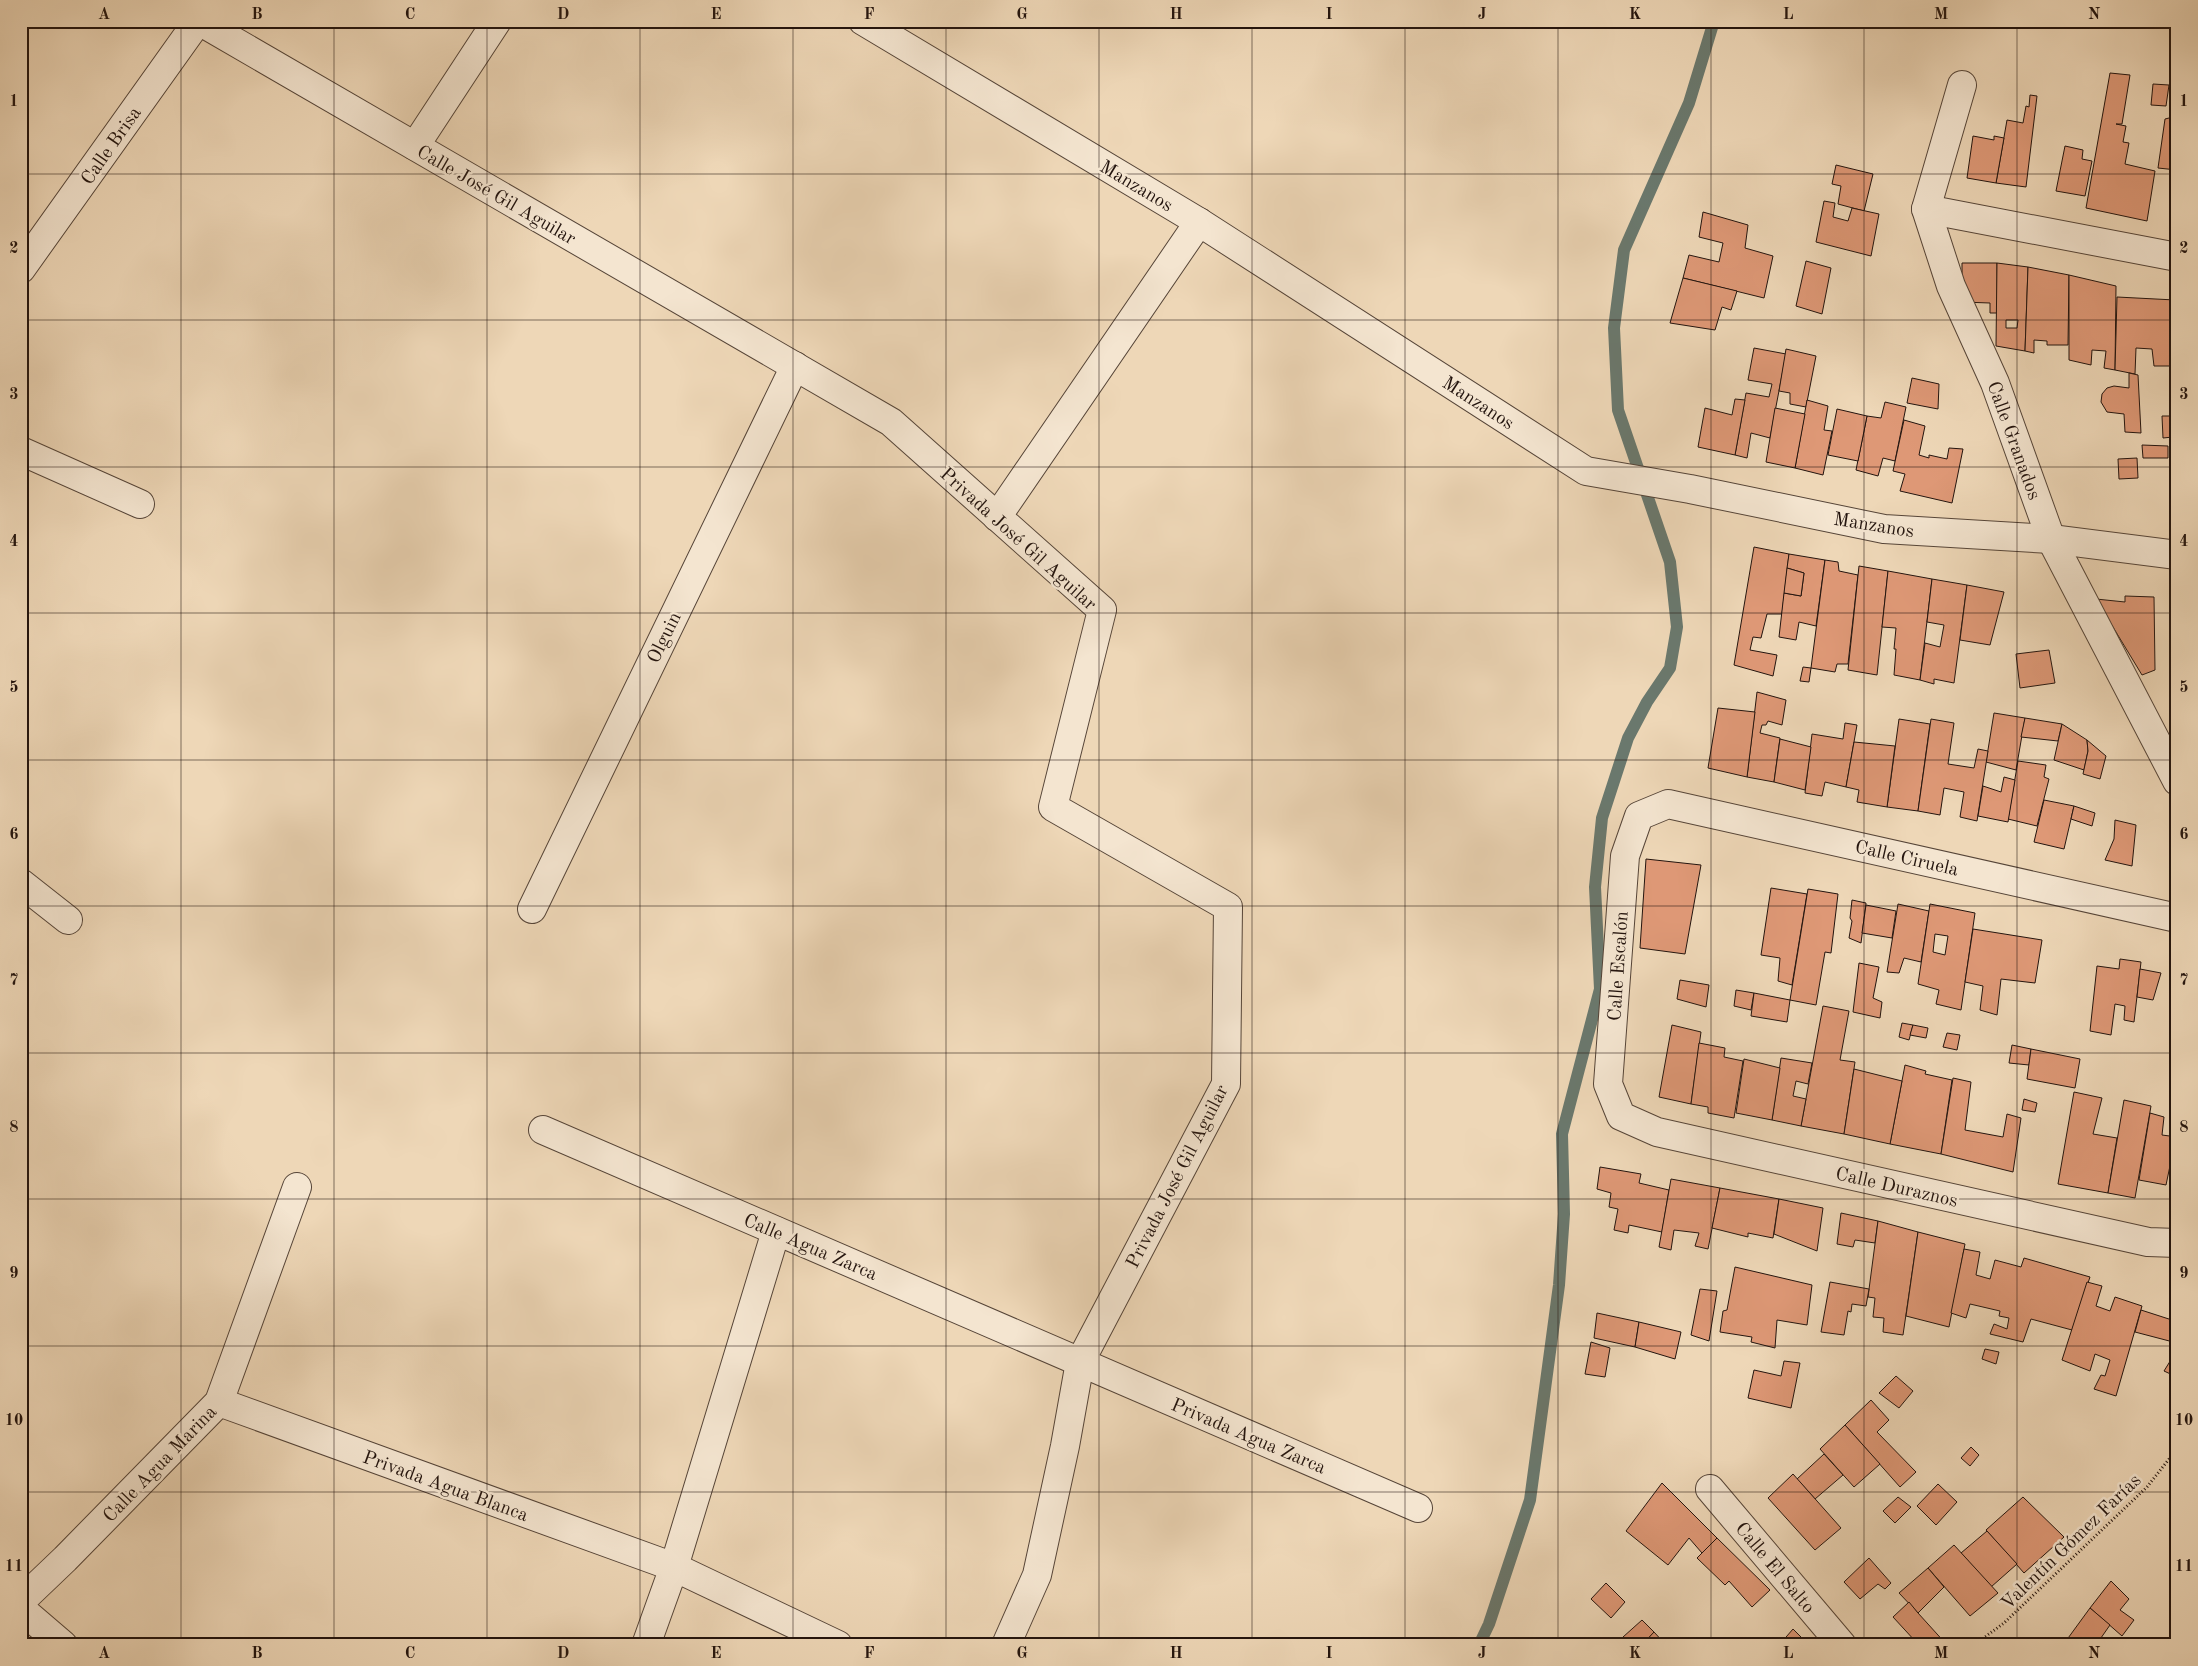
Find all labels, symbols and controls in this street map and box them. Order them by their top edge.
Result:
text: A [98,7,110,23]
text: B [251,7,263,23]
text: C [405,7,415,23]
text: D [557,7,569,23]
text: E [710,7,722,23]
text: F [864,7,875,23]
text: G [1016,7,1028,23]
text: H [1169,7,1183,23]
text: I [1325,7,1333,23]
text: J [1478,7,1487,23]
text: K [1629,7,1641,23]
text: L [1783,7,1794,23]
text: M [1934,7,1948,23]
text: N [2088,7,2101,23]
text: 1 [9,94,19,110]
text: 1 [2179,94,2189,110]
street label: Calle Brisa [78,104,146,189]
street label: Calle José Gil Aguilar [413,143,579,250]
street label: Manzanos [1096,158,1175,216]
text: 2 [9,241,19,257]
text: 2 [2179,241,2189,257]
street label: Manzanos [1438,374,1517,434]
street label: Calle Granados [1982,379,2043,503]
text: 3 [9,387,19,403]
text: 3 [2179,387,2189,403]
street label: Privada José Gil Aguilar [936,465,1099,615]
street label: Manzanos [1832,511,1915,542]
text: 4 [9,534,19,550]
text: 4 [2179,534,2189,550]
street label: Olguin [645,610,686,667]
text: 5 [9,680,19,696]
text: 5 [2179,680,2189,696]
text: 6 [9,827,19,843]
text: 6 [2179,827,2189,843]
street label: Calle Ciruela [1853,838,1961,881]
street label: Calle Escalón [1606,911,1633,1022]
text: 7 [9,973,19,989]
text: 7 [2179,973,2189,989]
street label: Privada José Gil Aguilar [1124,1082,1233,1272]
text: 8 [9,1120,19,1136]
text: 8 [2179,1120,2189,1136]
street label: Calle Duraznos [1833,1165,1959,1212]
street label: Calle Agua Zarca [740,1212,880,1285]
text: 9 [9,1266,19,1282]
text: 9 [2179,1266,2189,1282]
street label: Privada Agua Zarca [1168,1396,1329,1479]
street label: Calle Agua Marina [100,1402,222,1527]
text: 10 [5,1413,23,1429]
text: 10 [2175,1413,2193,1429]
street label: Privada Agua Blanca [360,1449,531,1526]
street label: Valentín Gómez Farías [1998,1471,2145,1614]
street label: Calle El Salto [1731,1519,1817,1618]
text: 11 [5,1559,23,1575]
text: 11 [2175,1559,2193,1575]
text: A [98,1646,110,1662]
text: B [251,1646,263,1662]
text: C [405,1646,415,1662]
text: D [557,1646,569,1662]
text: E [710,1646,722,1662]
text: F [864,1646,875,1662]
text: G [1016,1646,1028,1662]
text: H [1169,1646,1183,1662]
text: I [1325,1646,1333,1662]
text: J [1478,1646,1487,1662]
text: K [1629,1646,1641,1662]
text: L [1783,1646,1794,1662]
text: M [1934,1646,1948,1662]
text: N [2088,1646,2101,1662]

